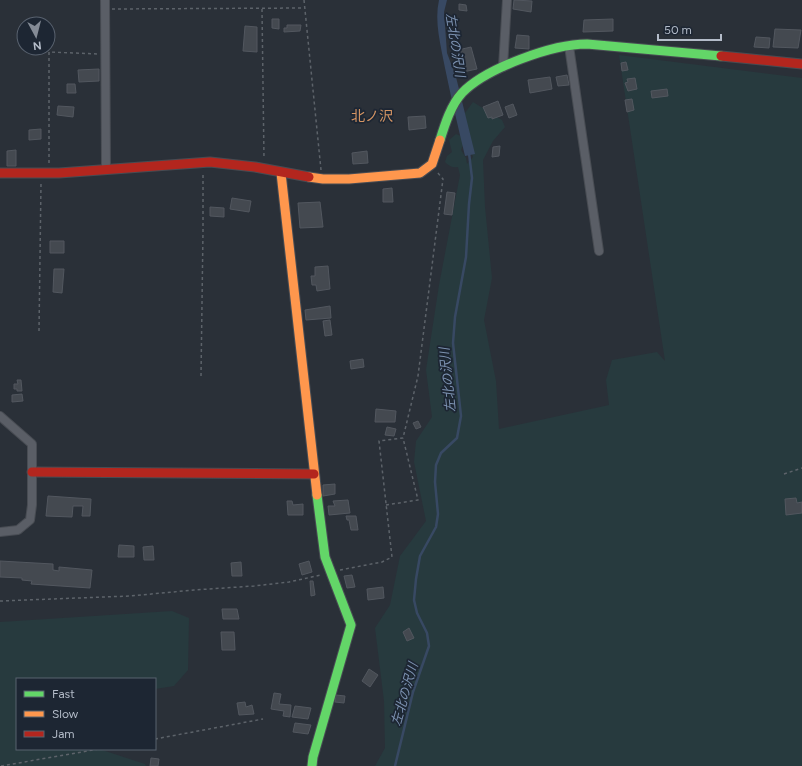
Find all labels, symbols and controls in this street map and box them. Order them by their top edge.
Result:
water label: 左北の沢川 [443,12,468,80]
north arrow [16,16,56,56]
scale bar [658,16,721,42]
text: 50 m [664,23,692,37]
text: N [32,38,42,52]
district label: 北ノ沢 [351,108,393,125]
water label: 左北の沢川 [436,345,458,413]
water label: 左北の沢川 [388,659,421,727]
legend [16,678,156,750]
text: Fast [52,687,75,701]
text: Slow [52,707,79,721]
text: Jam [52,727,75,741]

